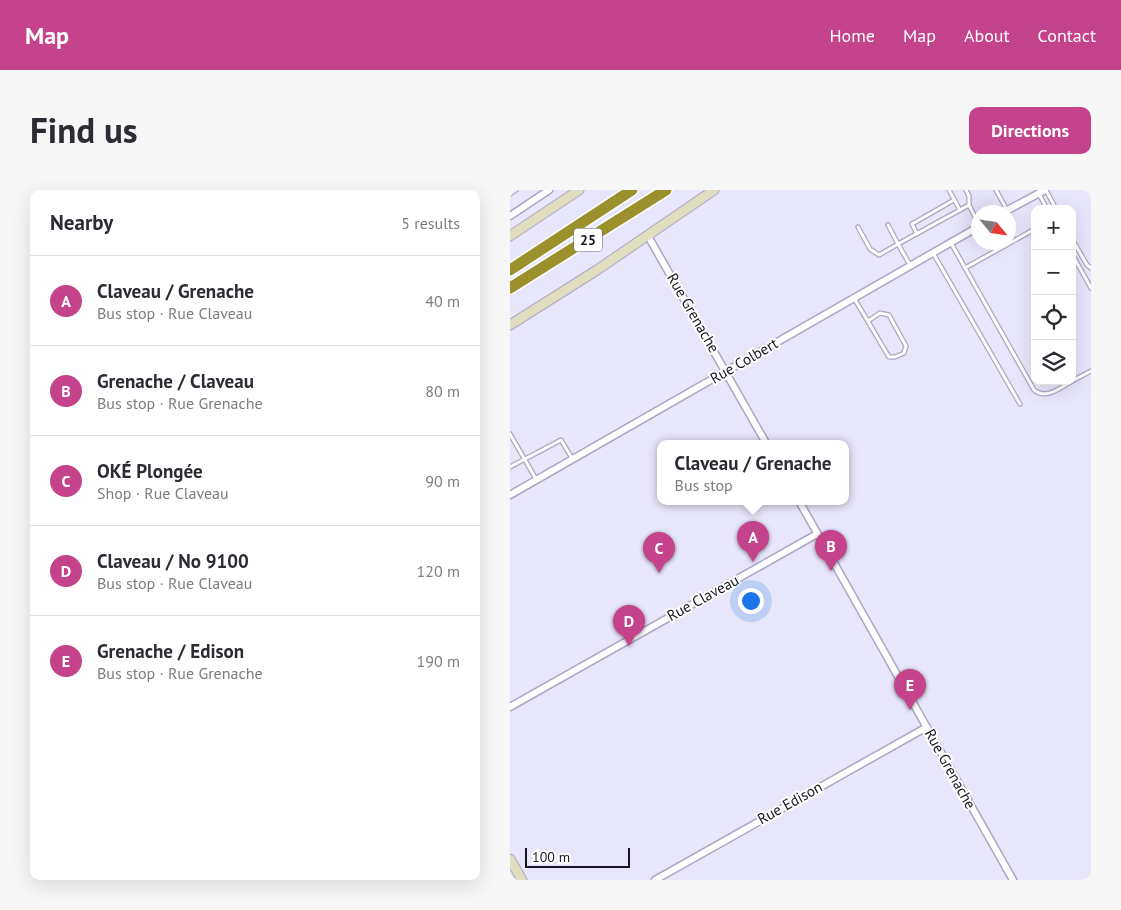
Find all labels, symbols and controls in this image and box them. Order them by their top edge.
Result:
text: Map [25,20,69,51]
text: Home [829,24,875,47]
text: Map [903,24,936,47]
text: About [964,24,1010,47]
text: Contact [1038,24,1096,47]
text: Find us [30,107,138,153]
button: Directions [969,107,1091,154]
north arrow [971,205,1016,250]
map controls [1031,205,1076,385]
button: + [1031,205,1076,250]
text: Nearby [50,209,113,236]
text: 5 results [401,213,460,233]
road number: 25 [574,228,602,252]
button: − [1031,250,1076,295]
street label: Rue Grenache [663,270,724,356]
text: Claveau / Grenache [97,279,254,303]
text: A [61,291,71,311]
text: 40 m [425,291,460,311]
button: locate [1031,295,1076,340]
text: Bus stop · Rue Claveau [97,303,252,323]
street label: Rue Colbert [706,334,781,388]
button: layers [1031,340,1076,385]
text: Grenache / Claveau [97,369,254,393]
text: B [61,381,71,401]
text: 80 m [425,381,460,401]
text: Bus stop · Rue Grenache [97,393,263,413]
popup [657,440,849,505]
text: Claveau / Grenache [675,451,831,475]
text: OKÉ Plongée [97,459,203,483]
text: C [62,471,70,491]
text: 90 m [425,471,460,491]
text: Bus stop [675,475,733,495]
text: Shop · Rue Claveau [97,483,229,503]
pin: A [737,521,769,562]
pin: B [815,530,847,571]
pin: C [643,532,675,573]
text: Claveau / No 9100 [97,549,249,573]
text: D [61,561,71,581]
text: 120 m [417,561,460,581]
street label: Rue Claveau [664,570,742,625]
text: Bus stop · Rue Claveau [97,573,252,593]
your location [738,588,764,614]
pin: D [613,605,645,646]
text: Grenache / Edison [97,639,244,663]
text: E [62,651,70,671]
text: 190 m [417,651,460,671]
text: Bus stop · Rue Grenache [97,663,263,683]
pin: E [894,669,926,710]
street label: Rue Grenache [921,725,980,812]
street label: Rue Edison [754,777,825,828]
scale bar [525,845,630,868]
text: 100 m [532,848,570,866]

